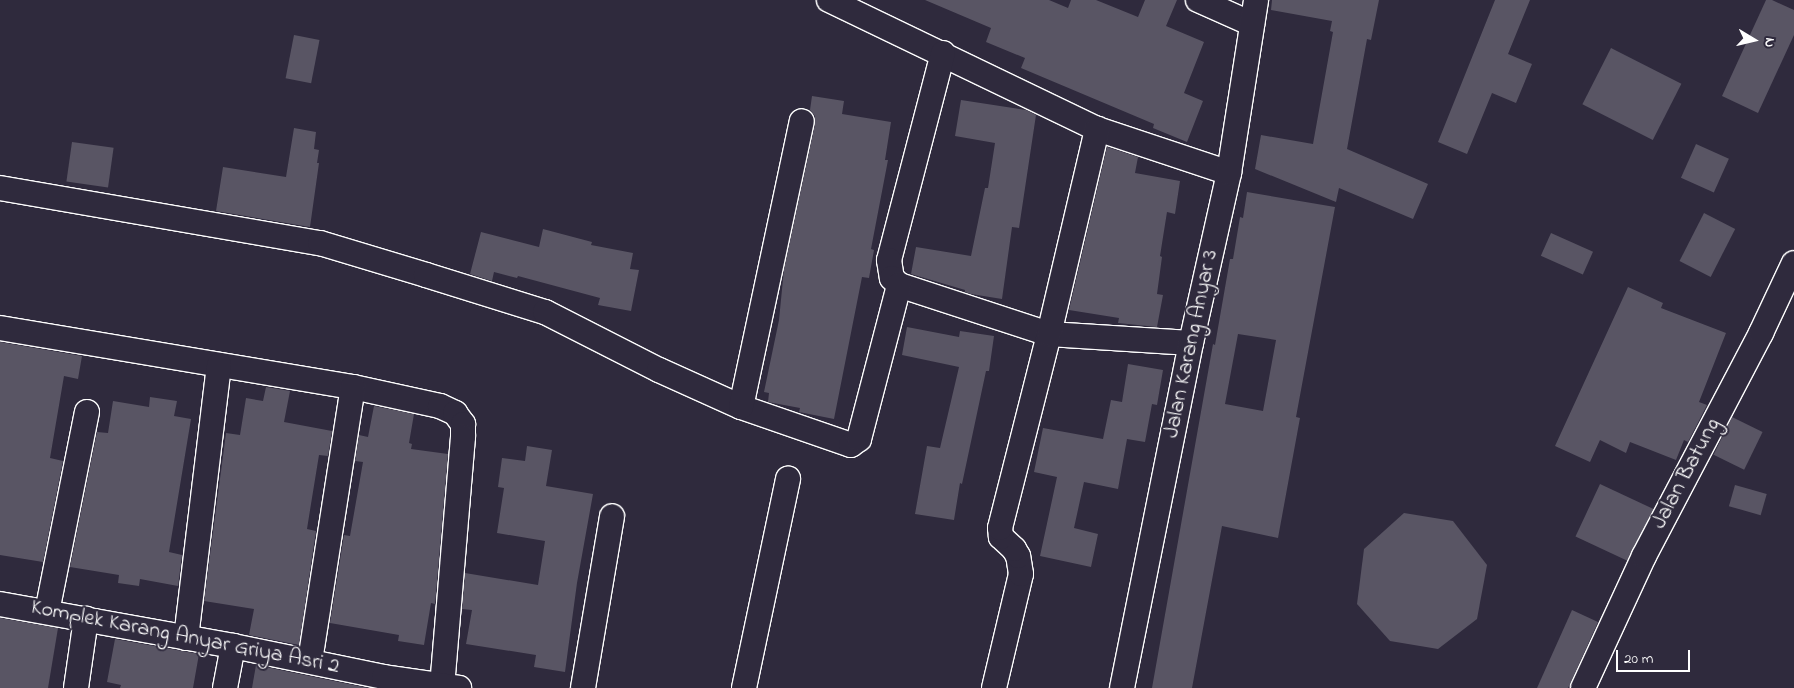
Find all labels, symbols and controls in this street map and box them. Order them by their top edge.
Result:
north arrow [1729,15,1779,65]
text: N [1758,36,1780,49]
street label: Jalan Karang Anyar 3 [1159,247,1225,441]
street label: Jalan Batung [1647,414,1727,534]
street label: Komplek Karang Anyar Griya Asri 2 [29,595,341,681]
scale bar [1619,640,1693,672]
text: 20 m [1624,648,1653,670]

